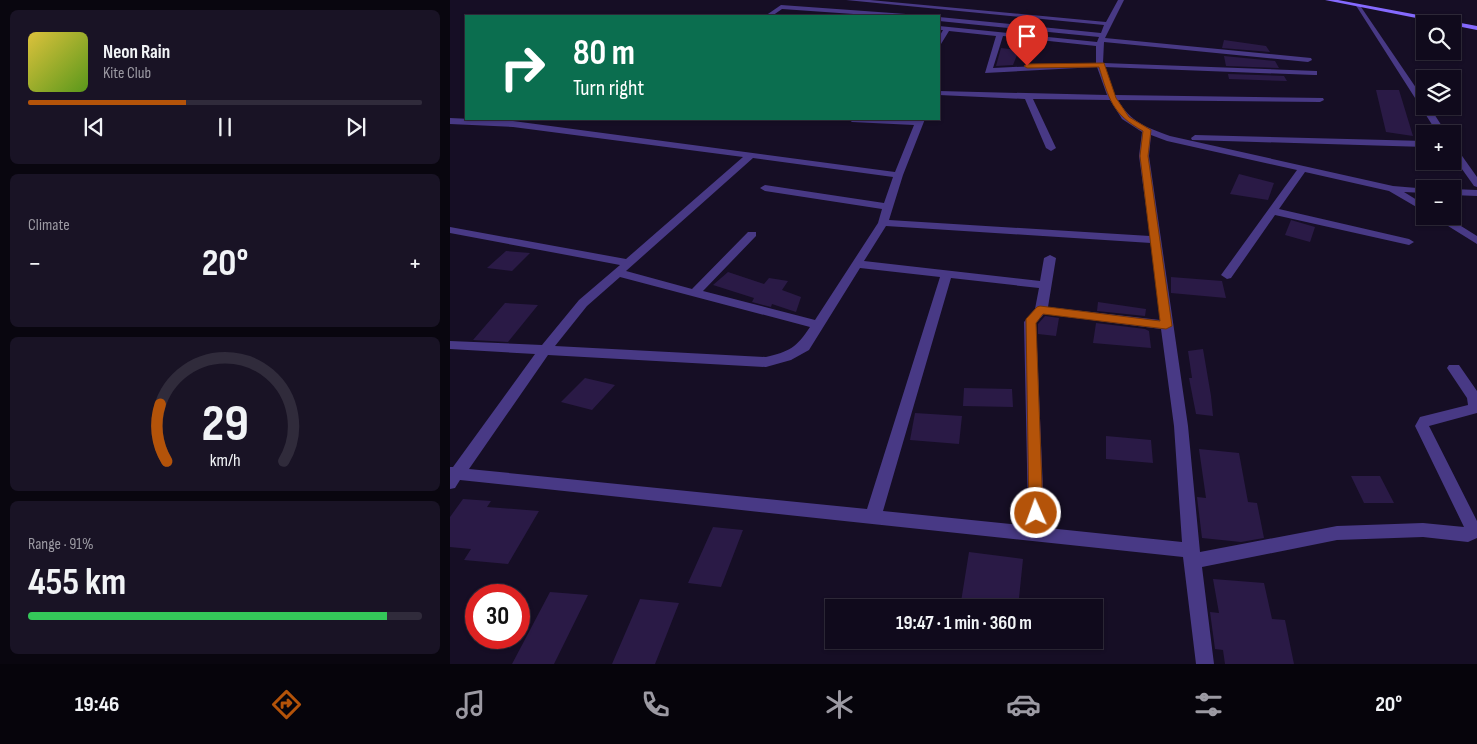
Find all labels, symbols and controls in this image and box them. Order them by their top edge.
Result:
pin [1006,15,1048,66]
map controls [1416,15,1461,225]
button: search [1416,15,1461,60]
icon: arrive [1013,22,1041,50]
text: 80 m [573,32,635,75]
icon: right [490,35,555,100]
text: Neon Rain [103,41,170,64]
text: Kite Club [103,64,151,83]
button: layers [1416,70,1461,115]
text: Turn right [573,75,644,102]
icon: previous [80,113,108,141]
icon: pause [211,113,239,141]
icon: next [342,113,370,141]
button: + [1416,125,1461,170]
button: − [1416,180,1461,225]
text: Climate [28,216,70,235]
text: 20° [202,241,248,286]
text: − [28,247,42,280]
text: + [408,247,422,280]
text: 29 [201,393,249,456]
text: km/h [210,450,240,471]
position arrow [1009,486,1061,538]
text: Range · 91% [28,535,94,554]
text: 455 km [28,560,126,605]
speed limit sign: 30 [465,584,530,649]
text: 19:47 · 1 min · 360 m [896,612,1032,635]
icon: directions [269,687,304,722]
icon: music [453,687,488,722]
icon: phone [638,687,673,722]
icon: climate [822,687,857,722]
icon: car [1006,687,1041,722]
icon: filters [1191,687,1226,722]
text: 19:46 [75,691,119,718]
text: 20° [1375,691,1402,718]

